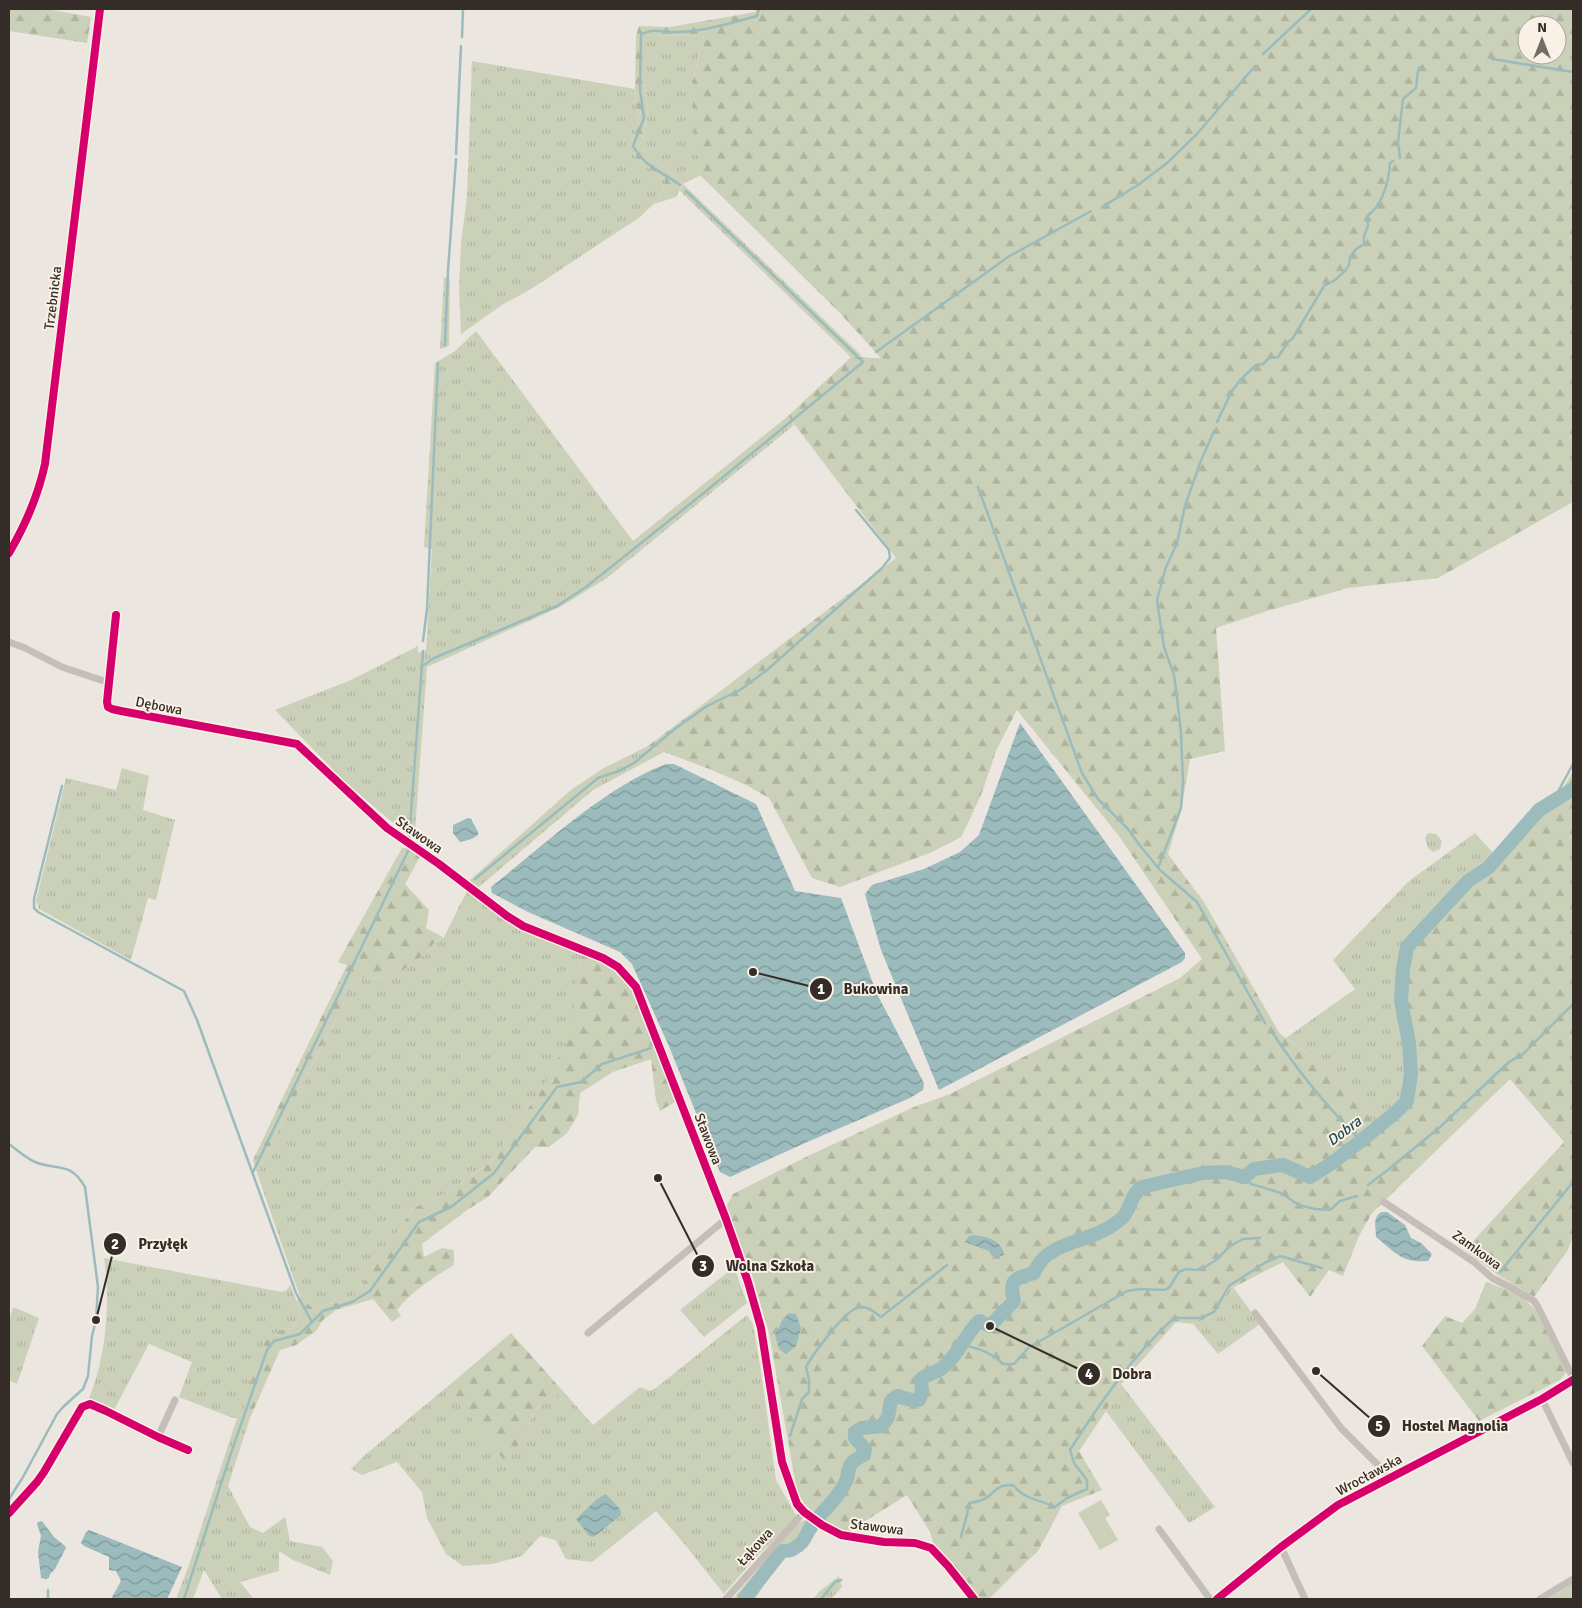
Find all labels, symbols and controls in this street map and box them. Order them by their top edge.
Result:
north arrow [1517,15,1567,65]
text: N [1537,19,1547,36]
street label: Trzebnicka [41,265,65,331]
street label: Dębowa [134,693,184,719]
street label: Stawowa [392,813,446,857]
callout: Bukowina [808,974,918,1004]
text: 1 [817,980,825,998]
text: Bukowina [844,980,909,998]
street label: Stawowa [690,1111,726,1167]
water label: Dobra [1323,1112,1365,1150]
street label: Zamkowa [1449,1226,1505,1274]
callout: Przyłęk [103,1229,198,1259]
text: 2 [111,1235,119,1253]
text: Przyłęk [138,1235,188,1253]
callout: Wolna Szkoła [691,1251,824,1281]
text: 3 [699,1257,707,1275]
text: Wolna Szkoła [726,1257,814,1275]
callout: Dobra [1077,1359,1161,1389]
text: 4 [1085,1365,1093,1383]
text: Dobra [1112,1365,1152,1383]
callout: Hostel Magnolia [1367,1411,1518,1441]
text: 5 [1375,1417,1383,1435]
text: Hostel Magnolia [1402,1417,1509,1435]
street label: Wrocławska [1333,1450,1405,1500]
street label: Stawowa [849,1515,905,1539]
street label: Łąkowa [733,1524,777,1570]

